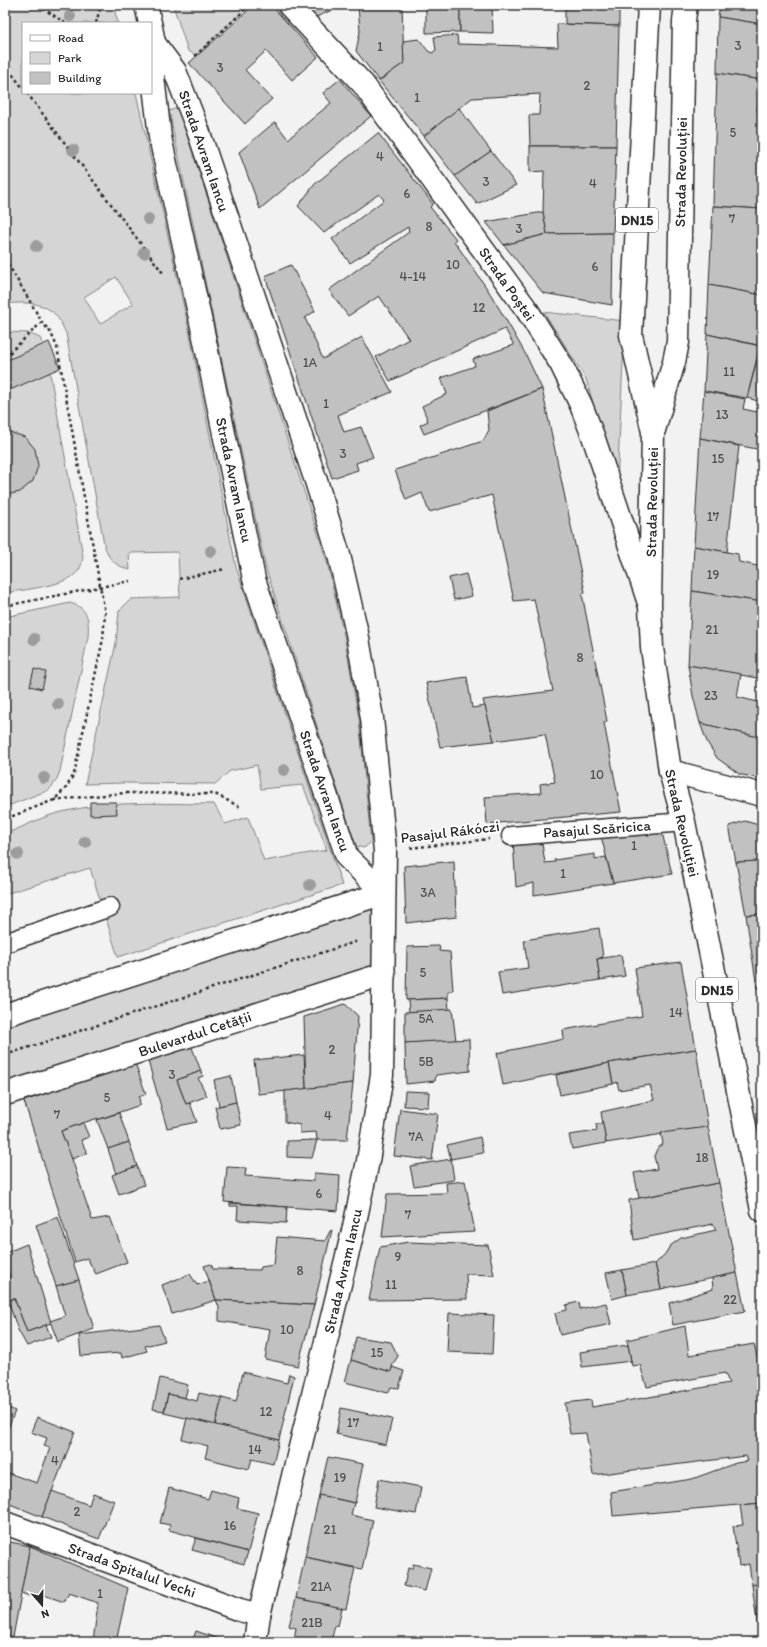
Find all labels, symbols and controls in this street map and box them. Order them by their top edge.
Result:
legend [22,22,152,94]
text: Road [58,31,84,45]
house number: 3 [734,38,742,53]
house number: 1 [377,39,383,54]
text: Park [58,51,82,65]
house number: 3 [216,60,224,75]
text: Building [58,71,102,85]
house number: 2 [584,78,591,93]
street label: Strada Avram Iancu [175,88,233,214]
house number: 1 [414,90,420,105]
street label: Strada Revoluției [671,117,691,227]
house number: 5 [730,125,737,140]
house number: 4 [376,149,384,164]
house number: 3 [482,174,490,189]
house number: 4 [589,176,597,191]
house number: 6 [404,186,411,201]
road number: DN15 [616,208,658,232]
house number: 7 [729,211,736,226]
house number: 8 [425,219,433,234]
house number: 3 [515,221,523,236]
street label: Strada Poștei [475,244,539,324]
house number: 10 [446,257,460,272]
house number: 6 [592,259,599,274]
house number: 4-14 [400,269,427,284]
house number: 12 [473,300,486,315]
house number: 1A [303,355,318,370]
house number: 11 [723,364,735,379]
house number: 1 [323,396,329,411]
house number: 13 [715,407,729,422]
street label: Strada Avram Iancu [212,416,256,544]
house number: 3 [339,446,347,461]
street label: Strada Revoluției [642,447,662,557]
house number: 15 [712,451,725,466]
house number: 17 [707,509,720,524]
house number: 19 [707,567,720,582]
house number: 21 [706,622,718,637]
house number: 8 [576,650,584,665]
house number: 23 [704,688,718,703]
street label: Strada Avram Iancu [296,728,354,854]
house number: 10 [590,767,604,782]
street label: Strada Revoluției [661,767,703,879]
street label: Pasajul Scăricica [542,816,652,842]
street label: Pasajul Rákóczi [399,817,501,847]
house number: 1 [631,838,637,853]
house number: 1 [560,866,566,881]
house number: 3A [420,885,436,900]
house number: 5 [420,965,427,980]
road number: DN15 [696,978,738,1002]
house number: 14 [669,1005,683,1020]
street label: Bulevardul Cetății [136,1007,254,1061]
house number: 5A [418,1011,434,1026]
house number: 2 [329,1042,336,1057]
house number: 5B [418,1054,434,1069]
house number: 3 [168,1067,176,1082]
house number: 5 [104,1090,111,1105]
house number: 7 [54,1107,61,1122]
house number: 4 [324,1108,332,1123]
house number: 7A [409,1129,424,1144]
house number: 18 [695,1150,709,1165]
house number: 6 [316,1186,323,1201]
street label: Strada Avram Iancu [320,1207,366,1335]
house number: 7 [405,1207,412,1222]
house number: 9 [395,1249,402,1264]
house number: 8 [296,1263,304,1278]
house number: 11 [385,1277,397,1292]
house number: 22 [723,1292,737,1307]
house number: 10 [280,1322,294,1337]
house number: 15 [371,1345,384,1360]
house number: 12 [260,1404,273,1419]
house number: 17 [347,1415,360,1430]
house number: 14 [248,1442,262,1457]
house number: 4 [51,1453,59,1468]
house number: 19 [334,1470,347,1485]
house number: 2 [74,1504,81,1519]
house number: 16 [224,1518,237,1533]
house number: 21 [324,1522,336,1537]
street label: Strada Spitalul Vechi [66,1538,198,1602]
house number: 21A [310,1579,332,1594]
north arrow [22,1585,62,1625]
house number: 1 [97,1586,103,1601]
text: N [40,1607,51,1621]
house number: 21B [301,1615,323,1630]

